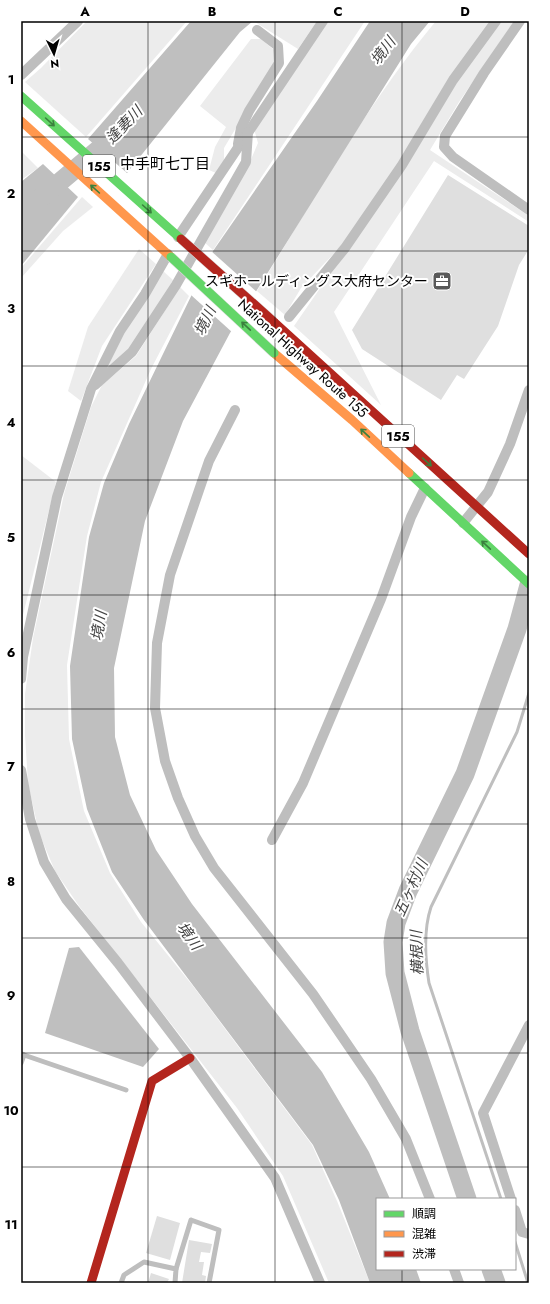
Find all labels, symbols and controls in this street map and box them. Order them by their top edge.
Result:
text: A [79,2,90,21]
text: B [208,2,217,21]
text: C [333,2,343,21]
text: D [460,2,470,21]
water label: 境川 [365,31,402,70]
north arrow [34,34,74,74]
text: N [50,56,60,72]
text: 1 [8,70,14,89]
water label: 逢妻川 [100,100,149,149]
one-way arrow [45,117,55,126]
district label: 中手町七丁目 [120,153,210,175]
road number: 155 [83,155,115,177]
text: 2 [7,184,15,203]
one-way arrow [90,184,100,193]
one-way arrow [141,204,152,213]
office icon: スギホールディングス大府センター [431,270,453,292]
place label: スギホールディングス大府センター [205,271,428,291]
street label: National Highway Route 155 [234,294,373,422]
text: 3 [7,299,15,318]
water label: 境川 [189,301,222,339]
one-way arrow [241,322,251,331]
text: 4 [6,413,16,432]
road number: 155 [382,425,414,447]
one-way arrow [360,428,370,437]
one-way arrow [422,457,432,466]
text: 5 [7,528,15,547]
one-way arrow [482,541,492,550]
water label: 境川 [86,607,113,643]
text: 6 [7,643,16,662]
text: 7 [7,757,15,776]
water label: 五ヶ村川 [389,854,434,920]
text: 8 [7,872,15,891]
water label: 境川 [171,917,208,956]
water label: 横根川 [405,928,429,976]
text: 9 [7,986,16,1005]
text: 10 [3,1101,19,1120]
legend [376,1198,516,1270]
text: 順調 [412,1205,436,1223]
text: 11 [4,1215,18,1234]
text: 混雑 [412,1225,436,1243]
text: 渋滞 [412,1245,436,1263]

